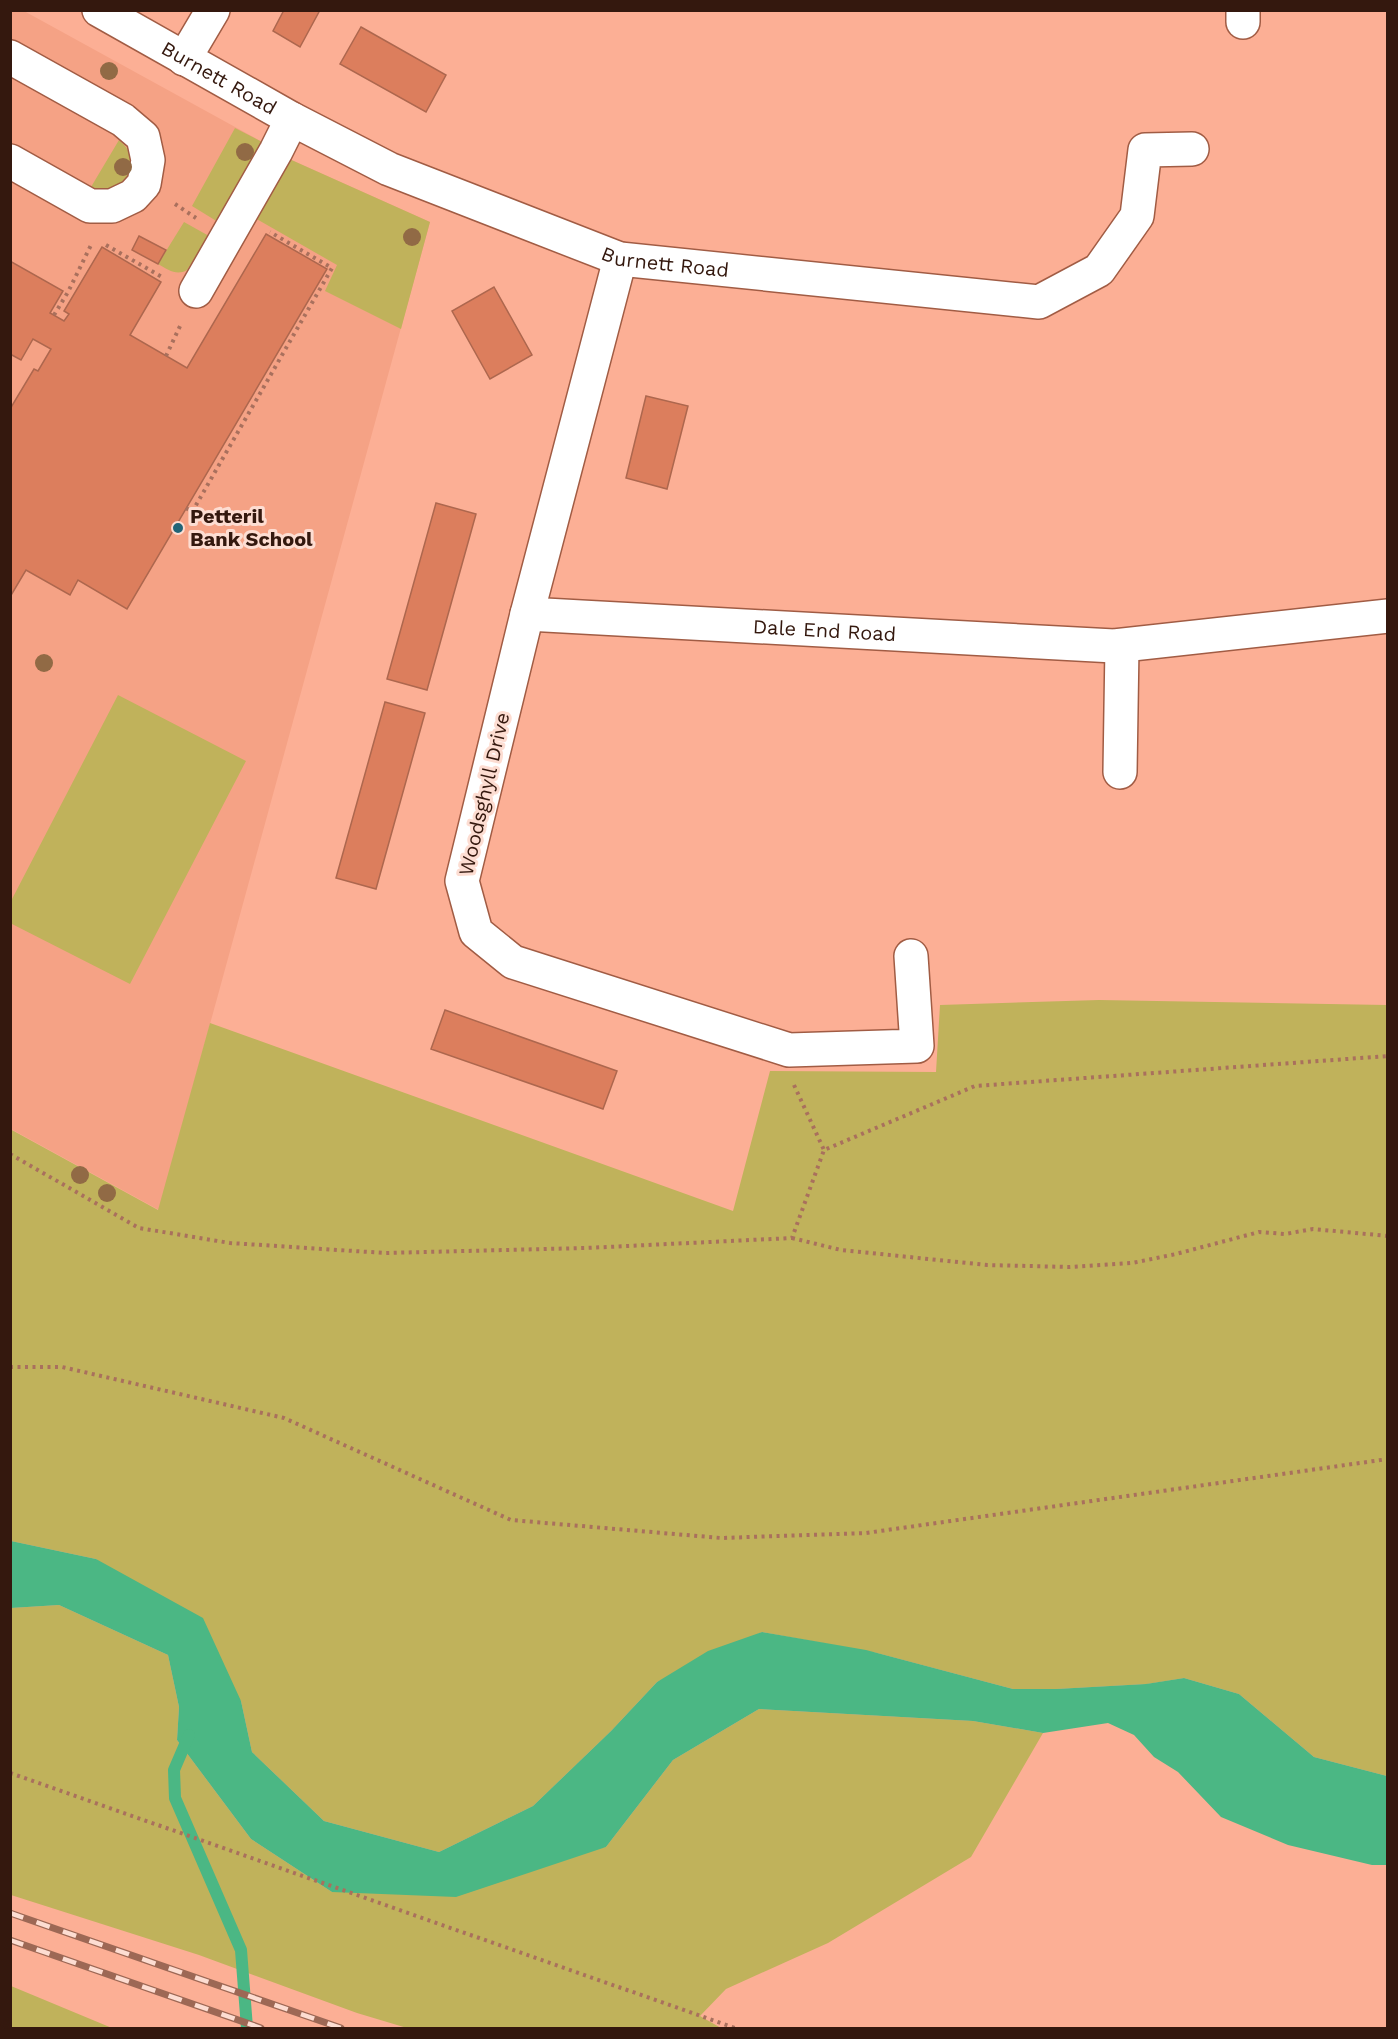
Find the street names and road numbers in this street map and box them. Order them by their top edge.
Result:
street label: Burnett Road [157,36,281,120]
street label: Burnett Road [598,241,730,282]
street label: Dale End Road [752,614,897,646]
street label: Woodsghyll Drive [454,710,514,878]

